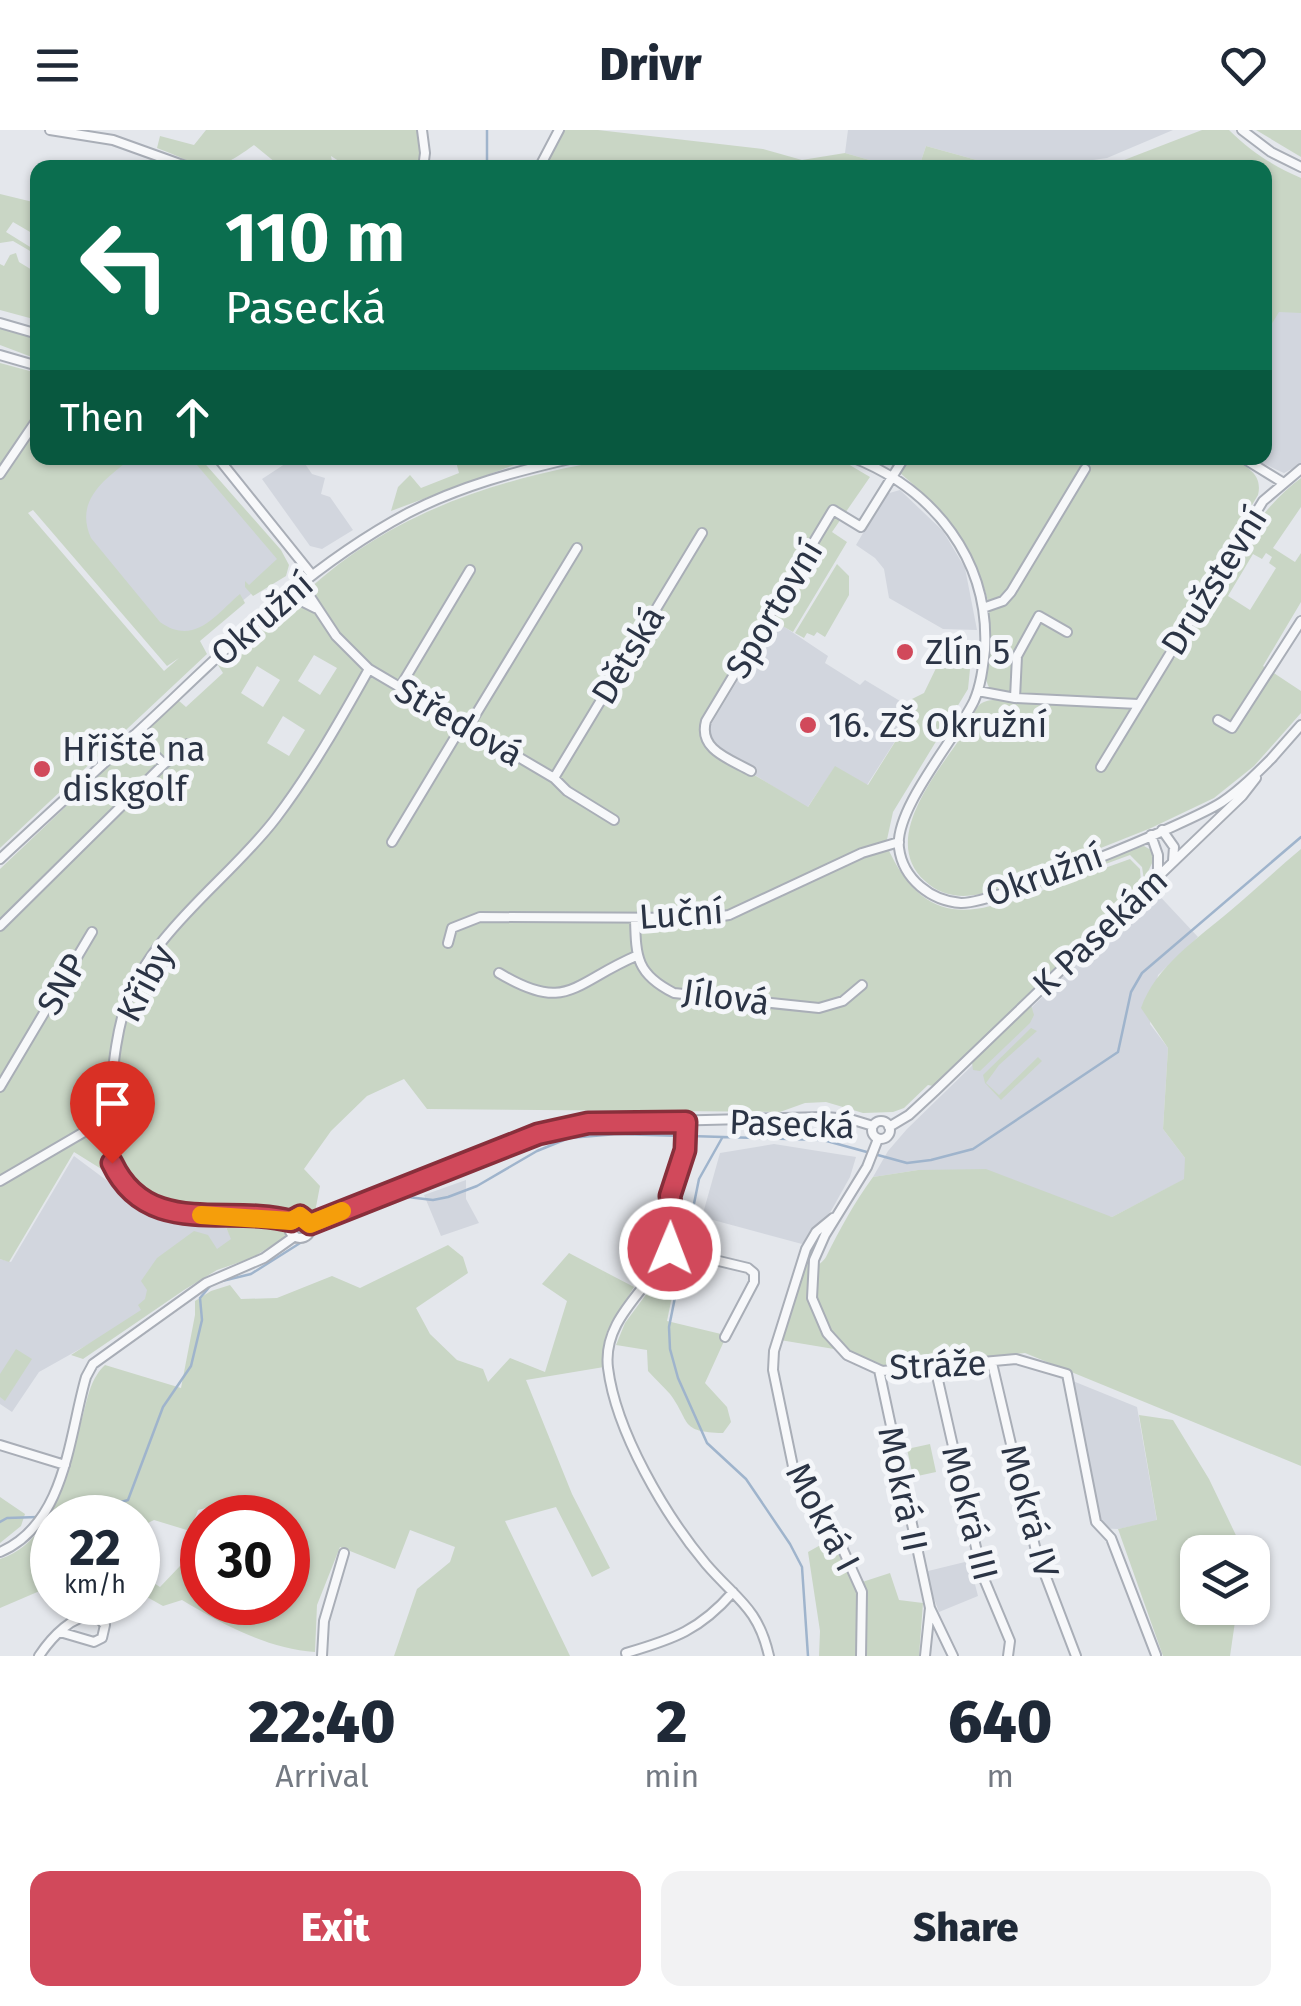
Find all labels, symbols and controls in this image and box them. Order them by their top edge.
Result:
icon: menu [30,38,85,93]
text: Drivr [600,38,701,92]
icon: heart [1216,38,1271,93]
text: 110 m [225,196,405,280]
icon: left [60,200,190,330]
text: Pasecká [225,281,387,335]
icon: ahead [165,390,220,445]
text: Then [60,395,145,441]
street label: Družstevní [1152,499,1276,663]
street label: Sportovní [716,532,832,686]
street label: Okružní [202,563,322,675]
street label: Dětská [582,598,674,712]
place label: Zlín 5 [925,631,1010,673]
marker: Zlín 5 [894,641,916,663]
street label: Středová [388,669,530,775]
place label: 16. ZŠ Okružní [828,704,1047,746]
marker: 16. ZŠ Okružní [797,714,819,736]
place label: Hřiště na diskgolf [62,728,206,810]
marker: Hřiště na diskgolf [31,758,53,780]
street label: Okružní [980,834,1108,916]
street label: K Pasekám [1024,859,1176,1005]
street label: Luční [637,890,725,938]
street label: Křiby [107,937,183,1029]
street label: SNP [28,946,96,1022]
street label: Jílová [680,970,772,1024]
pin [70,1061,155,1164]
icon: arrive [85,1076,140,1131]
street label: Pasecká [728,1101,856,1147]
position arrow [618,1197,722,1301]
street label: Stráže [888,1341,988,1389]
street label: Mokrá II [869,1423,937,1555]
street label: Mokrá IV [992,1440,1068,1583]
street label: Mokrá III [933,1441,1007,1585]
street label: Mokrá I [777,1456,869,1578]
speed limit sign: 30 [180,1495,310,1625]
text: 22 [69,1518,121,1578]
map controls [1180,1535,1270,1625]
button: layers [1180,1535,1270,1625]
text: km/h [64,1570,126,1600]
text: 22:40 [249,1686,396,1758]
text: 2 [656,1686,687,1758]
text: 640 [948,1686,1052,1758]
text: Arrival [275,1757,369,1795]
text: min [644,1757,699,1795]
text: m [986,1757,1014,1795]
button: Exit [30,1871,641,1986]
button: Share [661,1871,1271,1986]

